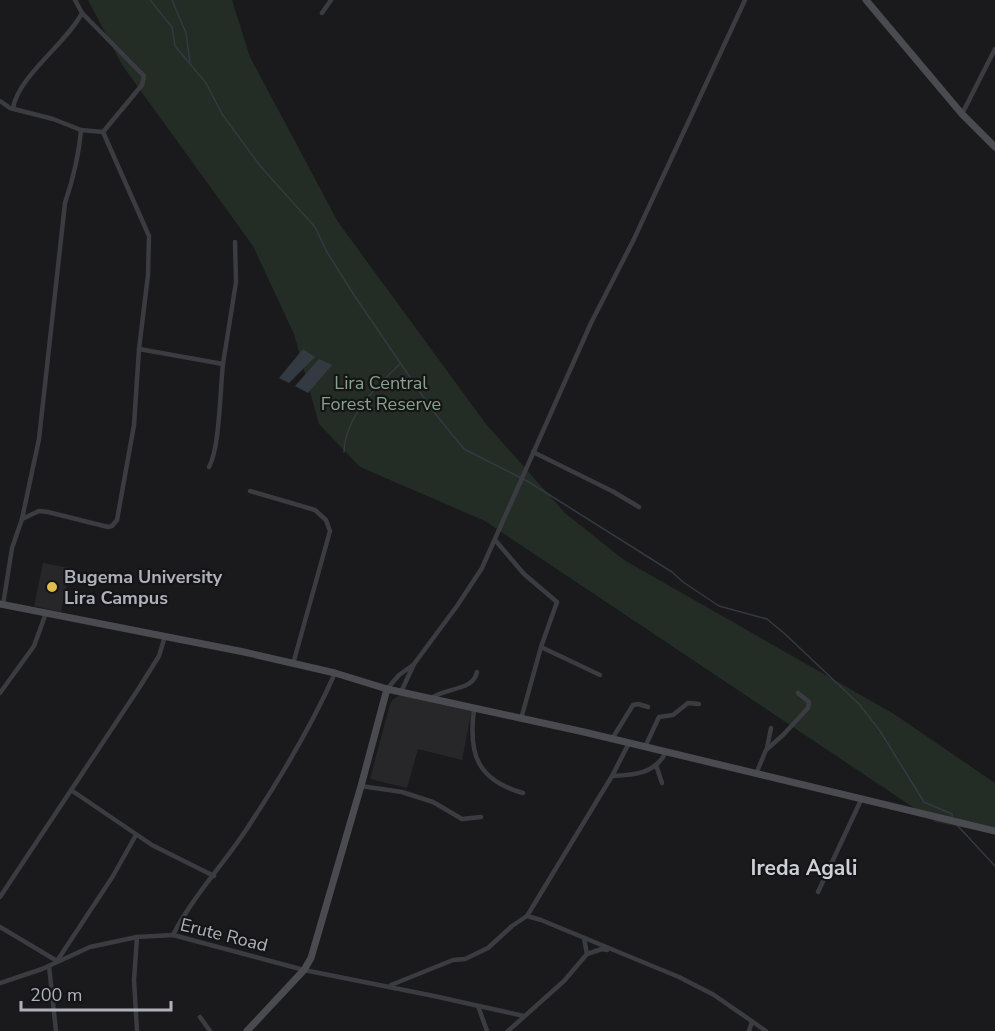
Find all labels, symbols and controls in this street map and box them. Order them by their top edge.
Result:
park label: Lira Central Forest Reserve [321,371,441,416]
place label: Bugema University Lira Campus [64,565,223,610]
marker: Bugema University Lira Campus [45,580,59,594]
district label: Ireda Agali [751,854,857,882]
street label: Erute Road [178,913,270,957]
scale bar [21,974,171,1012]
text: 200 m [30,983,82,1007]

